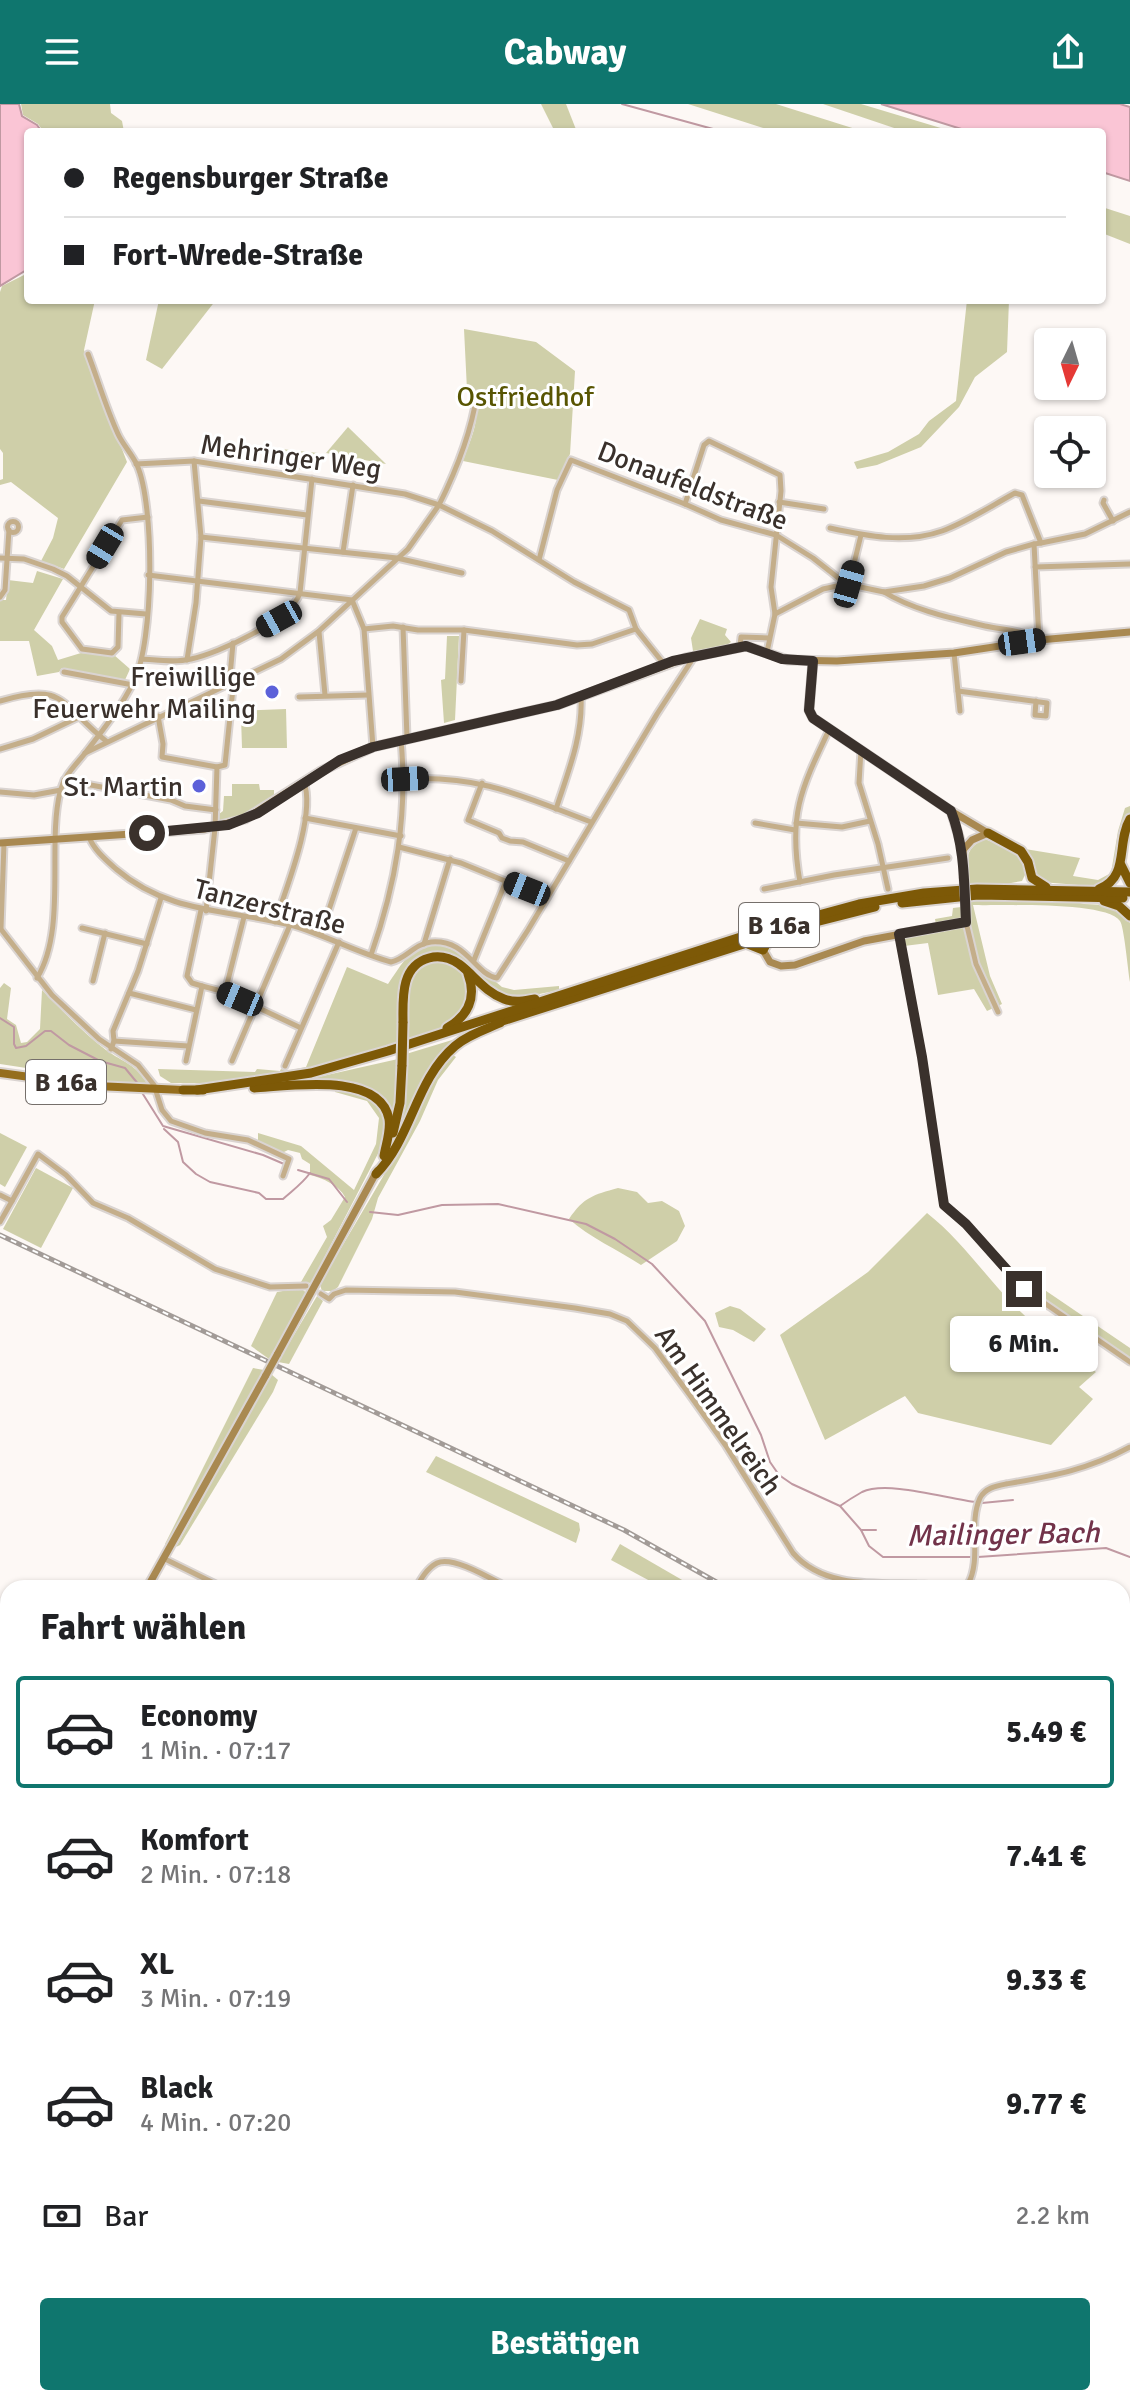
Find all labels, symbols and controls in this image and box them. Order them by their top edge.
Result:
icon: menu [40,30,84,74]
text: Cabway [504,30,626,75]
icon: share [1046,30,1090,74]
text: Regensburger Straße [112,160,389,197]
text: Fort-Wrede-Straße [112,237,363,274]
north arrow [1034,328,1106,400]
map controls [1034,328,1106,488]
park label: Ostfriedhof [456,380,595,414]
button: locate [1034,416,1106,488]
street label: Mehringer Weg [198,427,383,487]
street label: Donaufeldstraße [593,434,793,538]
car [82,519,128,573]
car [831,558,867,610]
car [252,597,306,641]
car [997,627,1047,657]
place label: Freiwillige Feuerwehr Mailing [32,660,256,726]
marker: Freiwillige Feuerwehr Mailing [263,683,281,701]
car [380,766,430,792]
place label: St. Martin [64,770,183,804]
marker: St. Martin [190,777,208,795]
route start [129,815,165,851]
car [500,869,554,909]
street label: Tanzerstraße [190,872,349,942]
road number: B 16a [739,903,819,947]
car [213,979,267,1019]
road number: B 16a [26,1060,106,1104]
route end [1006,1271,1042,1307]
callout: 6 Min. [950,1317,1098,1373]
street label: Am Himmelreich [647,1319,789,1502]
text: 6 Min. [989,1328,1059,1360]
water label: Mailinger Bach [906,1514,1100,1555]
text: Fahrt wählen [40,1605,246,1650]
icon: car [44,1696,116,1768]
text: Economy [140,1698,257,1735]
text: 5.49 € [1006,1714,1086,1751]
text: 1 Min. · 07:17 [140,1735,291,1767]
icon: car [44,1820,116,1892]
text: Komfort [140,1822,249,1859]
text: 7.41 € [1006,1838,1086,1875]
text: 2 Min. · 07:18 [140,1859,291,1891]
icon: car [44,1944,116,2016]
text: XL [140,1946,174,1983]
text: 9.33 € [1006,1962,1086,1999]
text: 3 Min. · 07:19 [140,1983,291,2015]
icon: car [44,2068,116,2140]
text: Black [140,2070,213,2107]
text: 9.77 € [1006,2086,1086,2123]
text: 4 Min. · 07:20 [140,2107,291,2139]
icon: cash [40,2194,84,2238]
text: Bar [104,2198,148,2235]
text: 2.2 km [1016,2200,1090,2232]
button: Bestätigen [40,2298,1090,2390]

